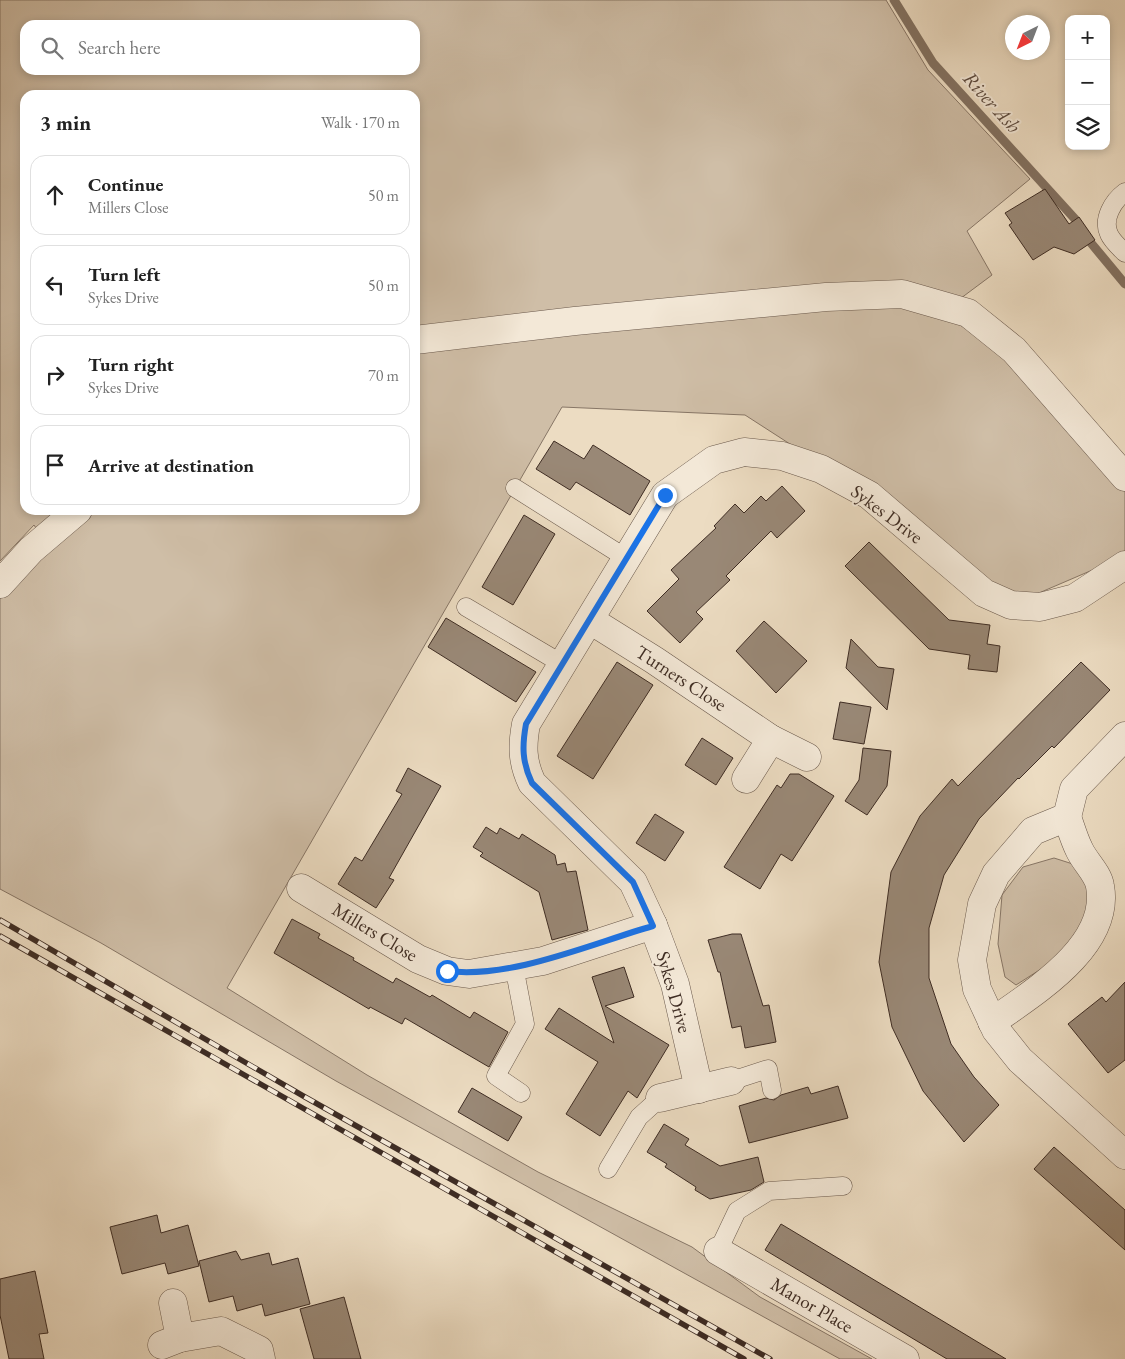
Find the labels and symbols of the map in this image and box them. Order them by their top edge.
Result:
north arrow [1005,15,1050,60]
water label: River Ash [957,66,1027,139]
street label: Sykes Drive [846,479,928,549]
route end [654,484,677,507]
street label: Turners Close [631,639,731,717]
street label: Millers Close [328,897,422,967]
street label: Sykes Drive [650,948,698,1036]
route start [436,960,459,983]
street label: Manor Place [766,1271,858,1339]

